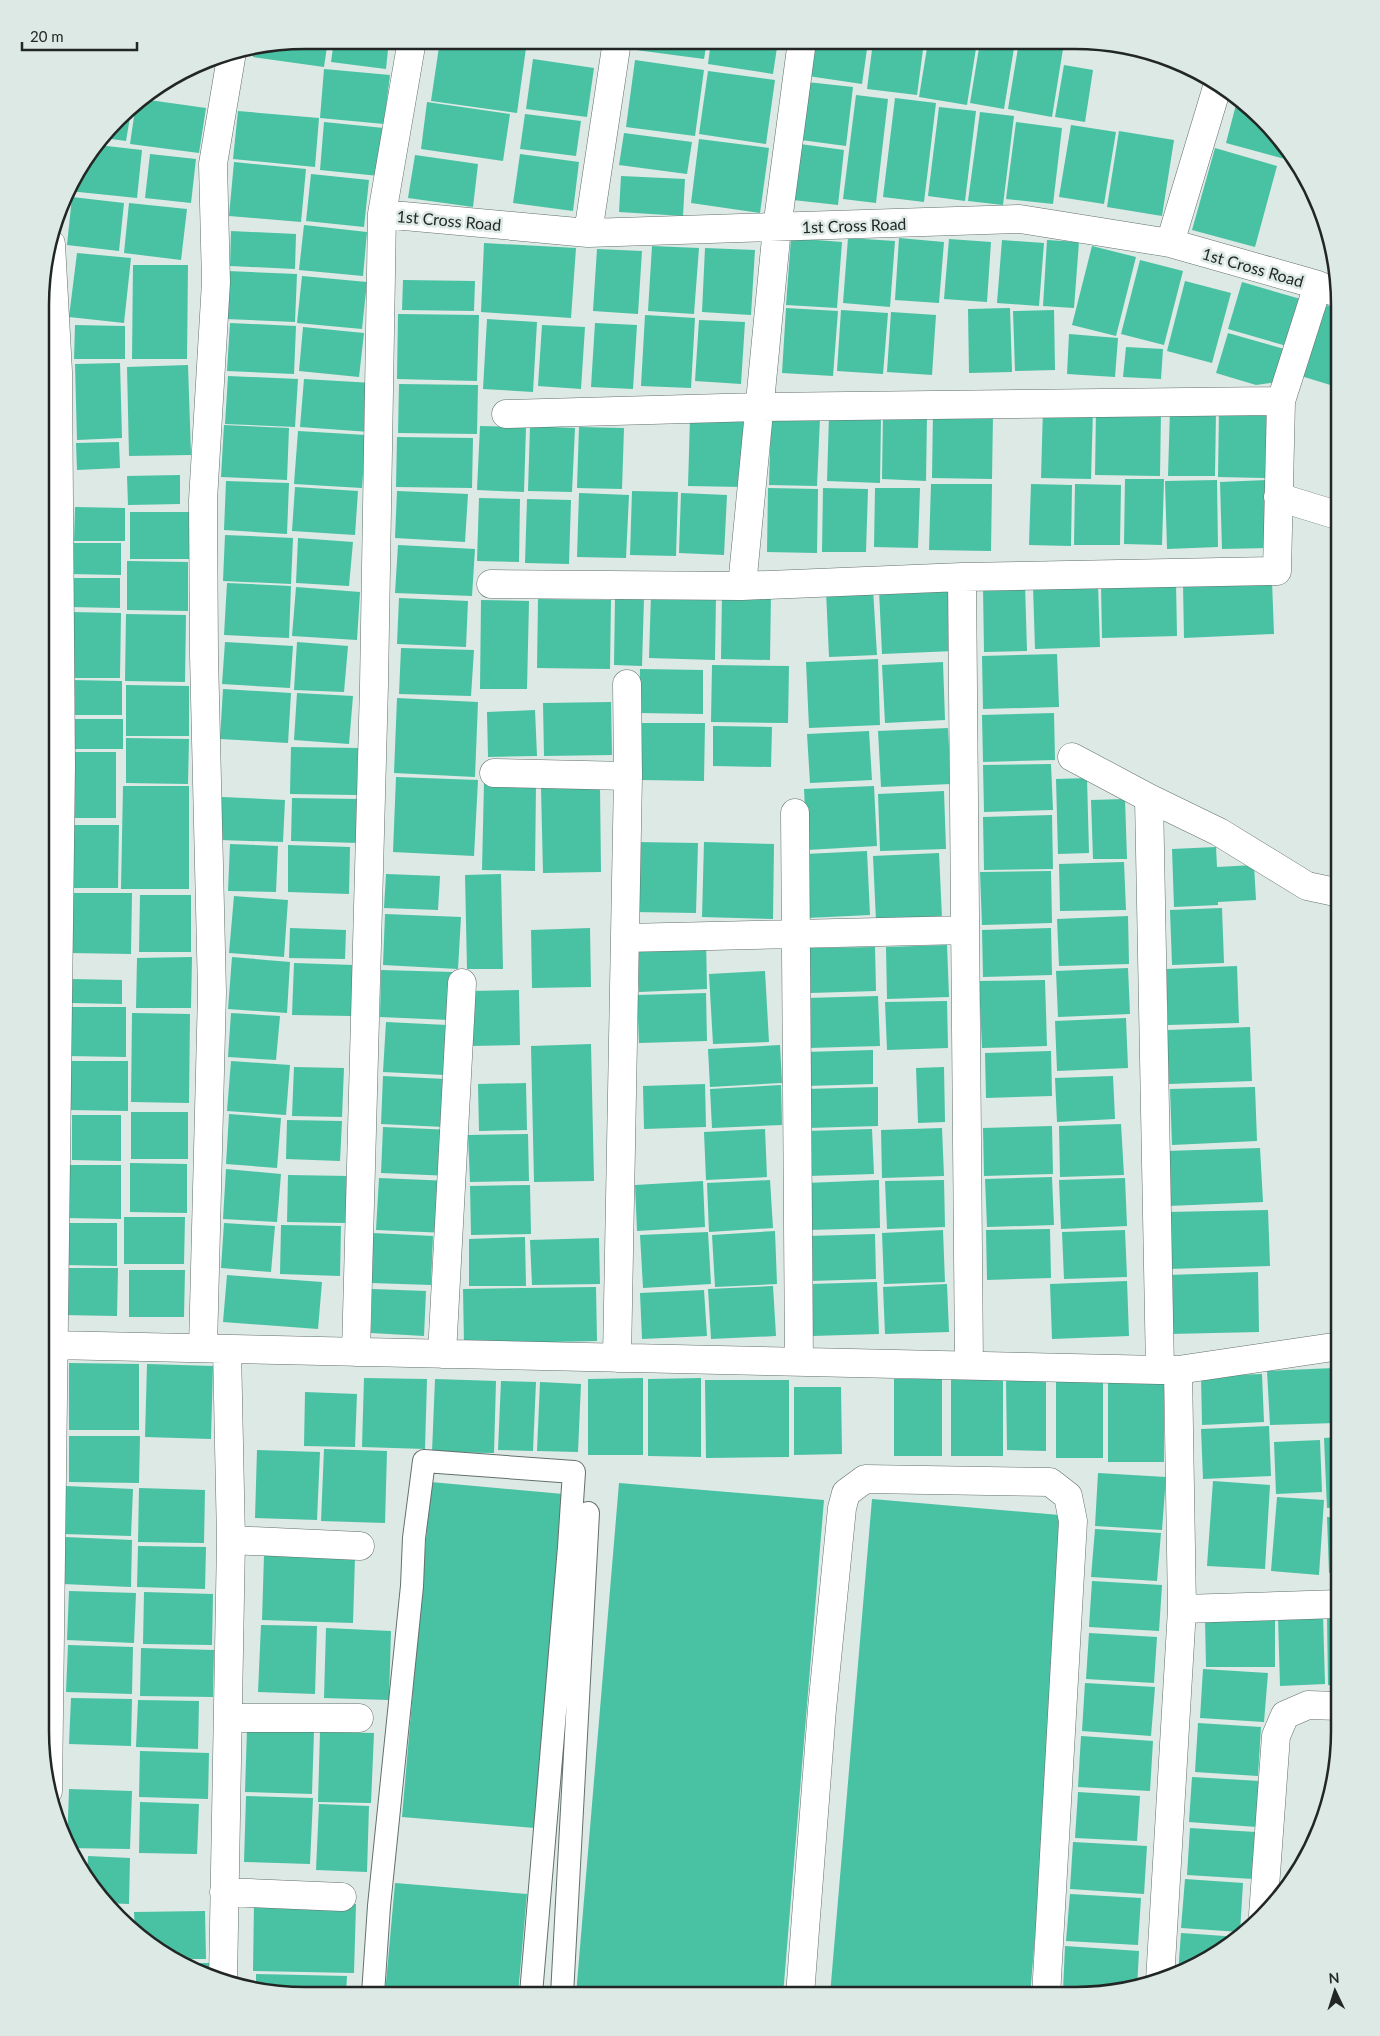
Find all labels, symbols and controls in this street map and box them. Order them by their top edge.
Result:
scale bar [22,20,138,52]
text: 20 m [30,27,64,45]
street label: 1st Cross Road [396,206,502,234]
street label: 1st Cross Road [801,214,907,236]
street label: 1st Cross Road [1200,243,1306,291]
north arrow [1310,1966,1360,2016]
text: N [1328,1969,1340,1986]

